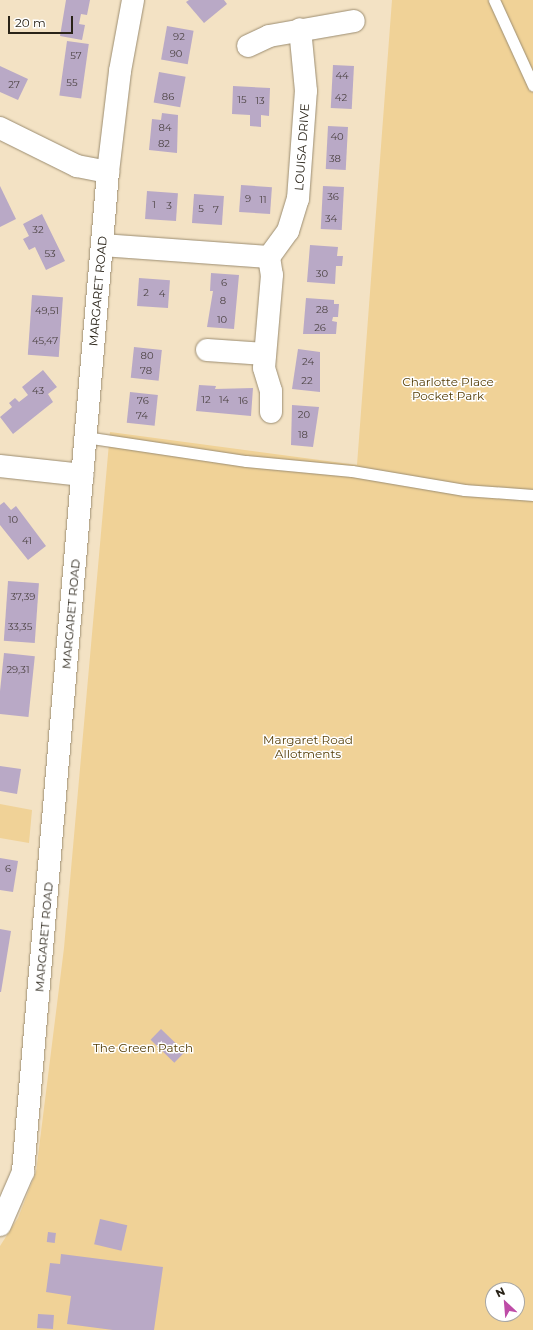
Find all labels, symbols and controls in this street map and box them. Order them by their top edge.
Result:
scale bar [10,8,75,34]
text: 20 m [15,15,46,30]
house number: 92 [173,31,185,43]
house number: 90 [170,48,182,60]
house number: 57 [70,50,82,62]
house number: 44 [335,70,349,82]
house number: 55 [66,77,78,89]
house number: 27 [8,79,20,91]
house number: 86 [162,91,174,103]
house number: 42 [335,92,347,104]
house number: 15 [237,94,247,106]
house number: 13 [255,95,265,107]
street label: LOUISA DRIVE [292,103,312,191]
house number: 84 [159,122,171,134]
house number: 40 [330,131,344,143]
house number: 82 [158,138,170,150]
house number: 38 [329,153,341,165]
house number: 36 [327,191,339,203]
house number: 9 [245,193,251,205]
house number: 11 [259,194,267,206]
house number: 1 [152,199,156,211]
house number: 3 [166,200,172,212]
house number: 5 [198,203,204,215]
house number: 7 [213,204,219,216]
house number: 34 [325,213,337,225]
house number: 32 [32,224,44,236]
street label: MARGARET ROAD [86,235,110,347]
house number: 53 [44,248,56,260]
house number: 30 [316,268,328,280]
house number: 6 [221,277,227,289]
house number: 2 [143,287,149,299]
house number: 4 [159,288,165,300]
house number: 8 [220,295,226,307]
house number: 28 [316,304,328,316]
house number: 49,51 [35,305,59,317]
house number: 10 [217,314,227,326]
house number: 26 [314,322,326,334]
house number: 45,47 [32,335,58,347]
house number: 80 [141,350,153,362]
house number: 24 [302,356,314,368]
house number: 78 [140,365,152,377]
house number: 22 [301,375,313,387]
park label: Charlotte Place Pocket Park [402,375,494,403]
house number: 43 [32,385,44,397]
house number: 12 [201,394,211,406]
house number: 14 [219,394,229,406]
house number: 76 [137,395,149,407]
house number: 16 [238,395,248,407]
house number: 20 [298,409,310,421]
house number: 74 [136,410,148,422]
house number: 18 [298,429,308,441]
house number: 10 [8,514,18,526]
house number: 41 [22,535,32,547]
street label: MARGARET ROAD [59,558,83,670]
house number: 37,39 [11,591,35,603]
house number: 33,35 [8,621,32,633]
house number: 29,31 [6,664,30,676]
park label: Margaret Road Allotments [263,733,353,761]
house number: 6 [5,863,11,875]
street label: MARGARET ROAD [32,881,56,993]
park label: The Green Patch [93,1041,193,1055]
north arrow [485,1282,525,1322]
text: N [493,1284,507,1300]

